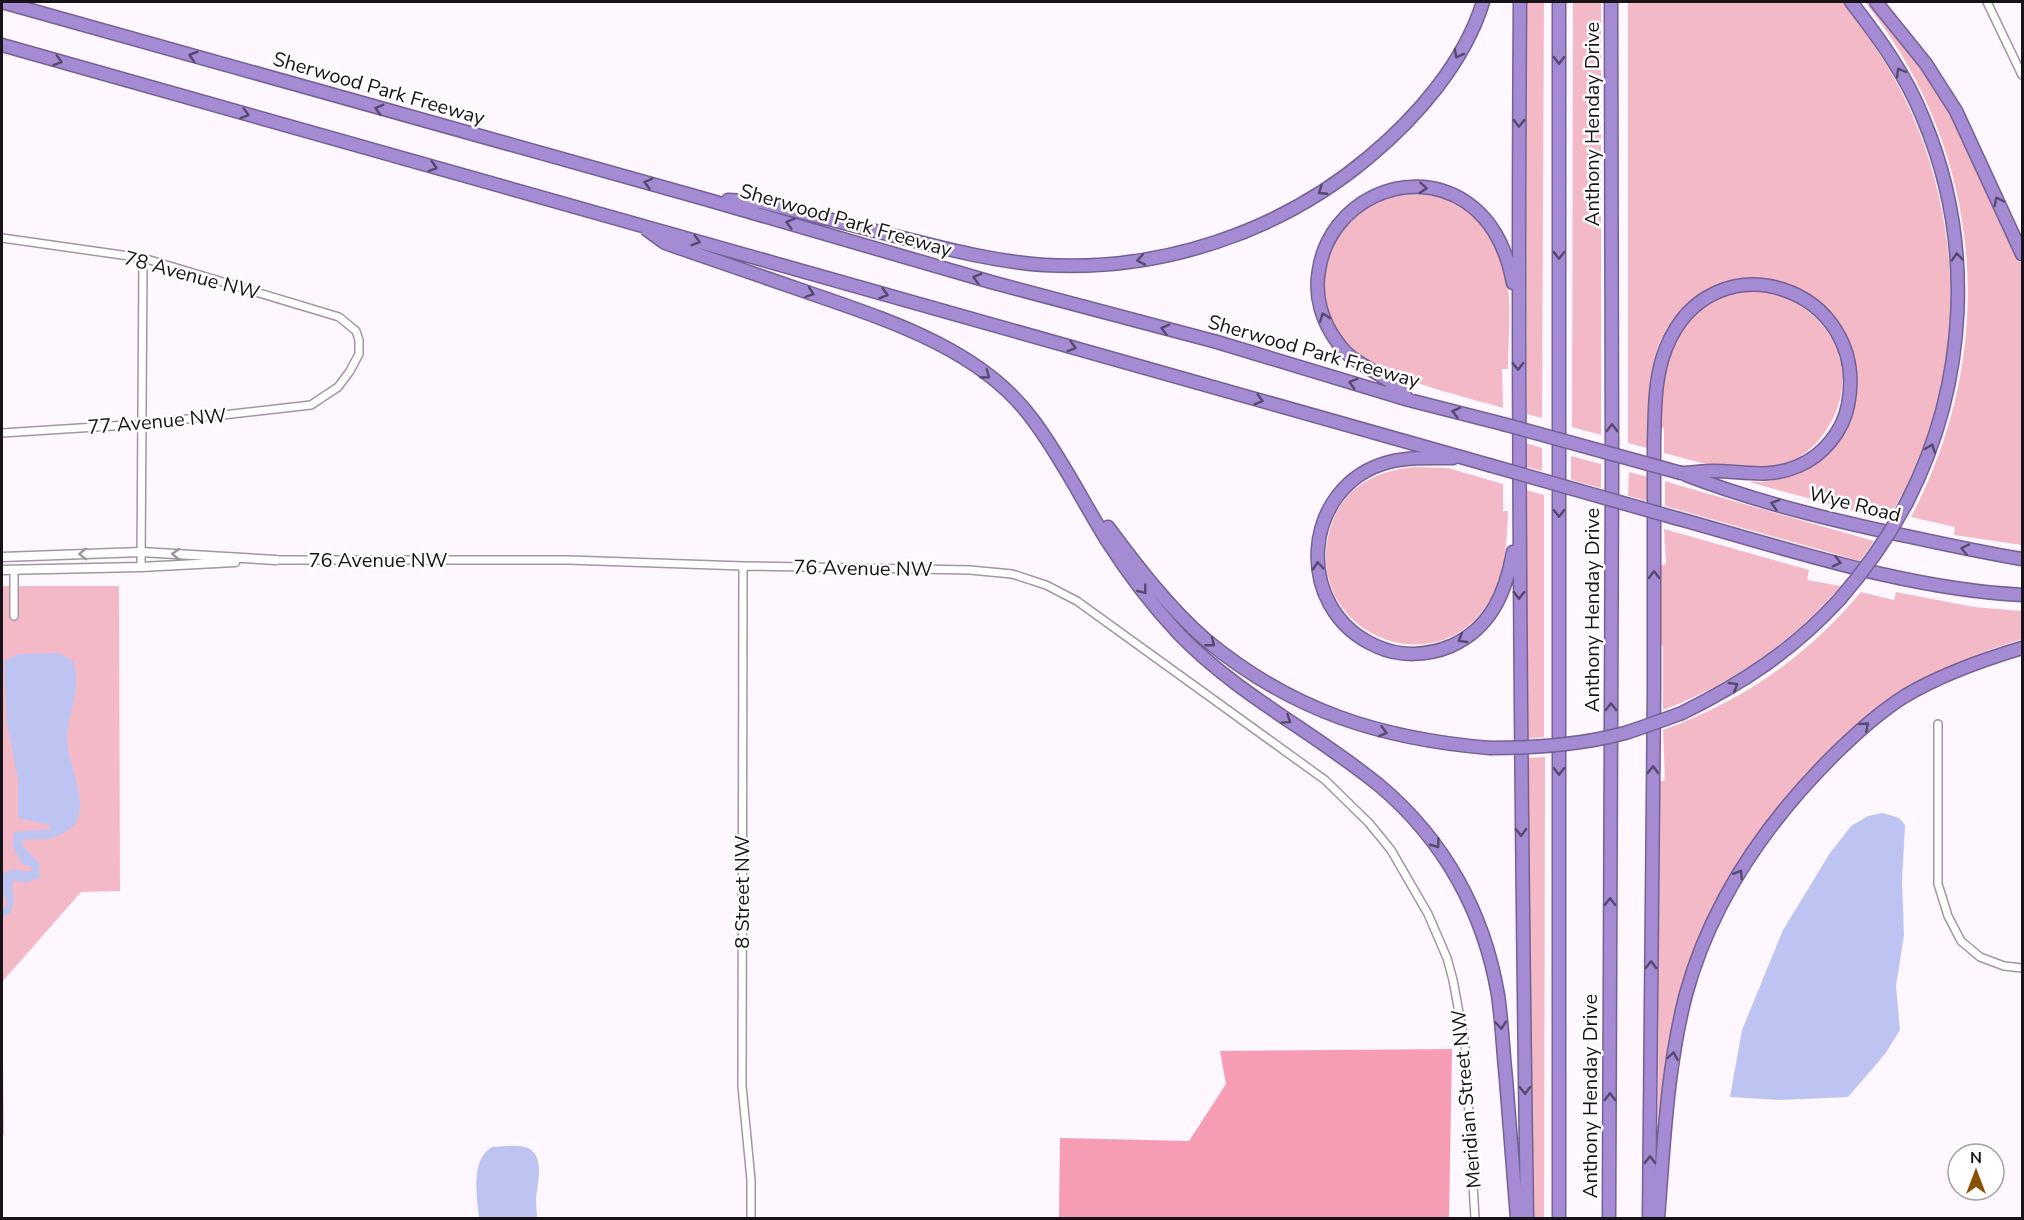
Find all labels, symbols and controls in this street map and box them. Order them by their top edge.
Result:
street label: Anthony Henday Drive [1579,22,1606,226]
street label: Sherwood Park Freeway [270,45,489,132]
one-way arrow [1454,48,1465,59]
one-way arrow [188,51,199,63]
one-way arrow [52,54,63,66]
one-way arrow [1553,55,1565,64]
one-way arrow [1895,68,1907,78]
one-way arrow [375,103,385,116]
one-way arrow [240,107,250,119]
one-way arrow [1513,118,1525,127]
one-way arrow [427,160,438,172]
street label: Sherwood Park Freeway [737,177,956,264]
one-way arrow [643,178,653,191]
one-way arrow [1419,181,1428,194]
one-way arrow [1318,184,1328,196]
one-way arrow [1993,197,2005,208]
one-way arrow [785,218,795,231]
one-way arrow [690,234,701,246]
street label: 78 Avenue NW [121,244,263,307]
one-way arrow [1553,250,1565,259]
one-way arrow [1951,252,1964,261]
one-way arrow [1136,253,1146,266]
one-way arrow [972,273,983,285]
one-way arrow [804,286,815,299]
one-way arrow [878,287,889,299]
street label: Sherwood Park Freeway [1205,308,1424,395]
one-way arrow [1318,312,1331,322]
one-way arrow [1160,323,1170,336]
one-way arrow [1066,340,1076,352]
one-way arrow [1512,361,1524,370]
one-way arrow [980,367,991,378]
one-way arrow [1348,378,1358,390]
one-way arrow [1254,392,1264,405]
street label: 77 Avenue NW [87,402,228,441]
one-way arrow [1451,407,1462,419]
one-way arrow [1606,424,1618,433]
one-way arrow [1924,444,1937,454]
street label: Wye Road [1806,480,1904,529]
one-way arrow [1770,498,1780,511]
one-way arrow [1553,508,1565,517]
street label: Anthony Henday Drive [1579,508,1606,712]
one-way arrow [1960,543,1970,556]
street label: 76 Avenue NW [308,547,448,574]
one-way arrow [78,548,87,560]
one-way arrow [171,548,180,561]
street label: 76 Avenue NW [793,554,933,583]
one-way arrow [1832,555,1842,568]
one-way arrow [1312,562,1325,571]
one-way arrow [1648,571,1660,580]
one-way arrow [1136,583,1147,594]
one-way arrow [1513,591,1525,600]
one-way arrow [1458,632,1468,644]
one-way arrow [1205,636,1216,647]
one-way arrow [1728,681,1738,693]
one-way arrow [1605,703,1617,712]
one-way arrow [1280,713,1291,724]
one-way arrow [1858,722,1868,733]
one-way arrow [1378,724,1388,737]
one-way arrow [1553,766,1565,775]
one-way arrow [1647,766,1659,775]
one-way arrow [1515,828,1527,837]
street label: 8 Street NW [729,835,756,949]
one-way arrow [1428,838,1439,849]
one-way arrow [1731,869,1742,880]
one-way arrow [1604,898,1616,907]
one-way arrow [1645,961,1657,970]
street label: Anthony Henday Drive [1577,994,1604,1198]
street label: Meridian Street NW [1445,1008,1488,1190]
one-way arrow [1494,1021,1507,1030]
one-way arrow [1666,1051,1679,1061]
one-way arrow [1519,1086,1532,1095]
one-way arrow [1604,1093,1616,1102]
north arrow [1946,1142,2006,1202]
text: N [1970,1147,1982,1169]
one-way arrow [1643,1156,1656,1165]

